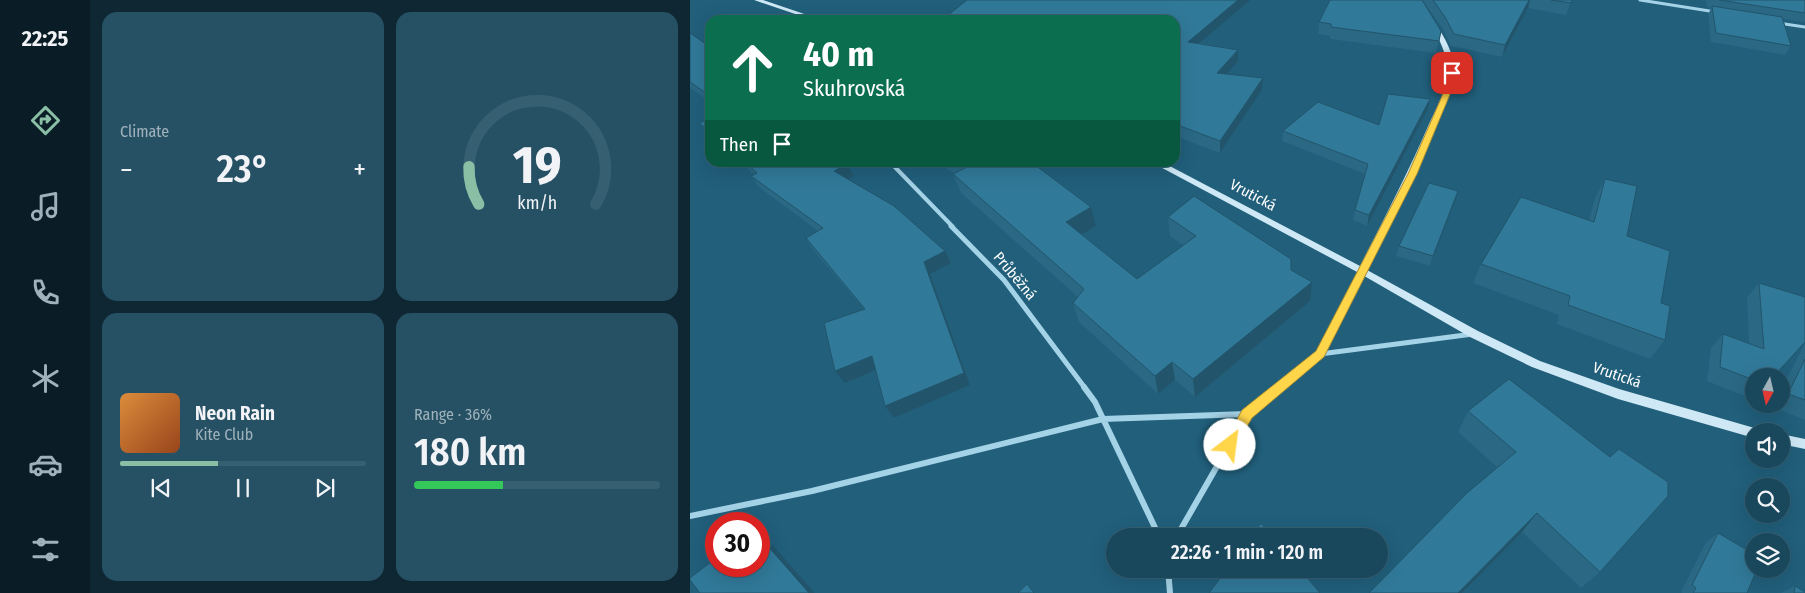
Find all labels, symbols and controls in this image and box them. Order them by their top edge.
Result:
text: 22:25 [22,25,68,52]
text: 40 m [803,33,874,75]
icon: ahead [720,35,785,100]
pin [1431,52,1473,94]
icon: arrive [1438,59,1466,87]
text: Skuhrovská [803,75,905,102]
icon: directions [28,103,63,138]
text: Climate [120,122,169,141]
icon: arrive [768,130,796,158]
text: Then [720,133,758,156]
text: 19 [513,134,561,197]
text: 23° [216,146,269,192]
text: − [120,153,133,186]
text: + [353,153,366,186]
street label: Vrutická [1227,175,1279,215]
icon: music [28,189,63,224]
text: km/h [517,192,557,214]
street label: Průběžná [990,248,1040,304]
icon: phone [28,275,63,310]
street label: Vrutická [1591,358,1643,392]
icon: climate [28,361,63,396]
north arrow [1745,368,1790,412]
map controls [1745,368,1790,578]
text: Neon Rain [195,402,275,425]
text: Range · 36% [414,405,492,424]
position arrow [1203,418,1255,470]
button: sound [1745,423,1790,468]
text: Kite Club [195,425,253,444]
text: 180 km [414,429,526,475]
icon: car [28,447,63,482]
icon: previous [147,474,175,502]
icon: pause [229,474,257,502]
icon: next [311,474,339,502]
button: search [1745,478,1790,523]
speed limit sign: 30 [705,512,770,577]
icon: filters [28,532,63,567]
button: layers [1745,533,1790,578]
text: 22:26 · 1 min · 120 m [1171,541,1323,564]

